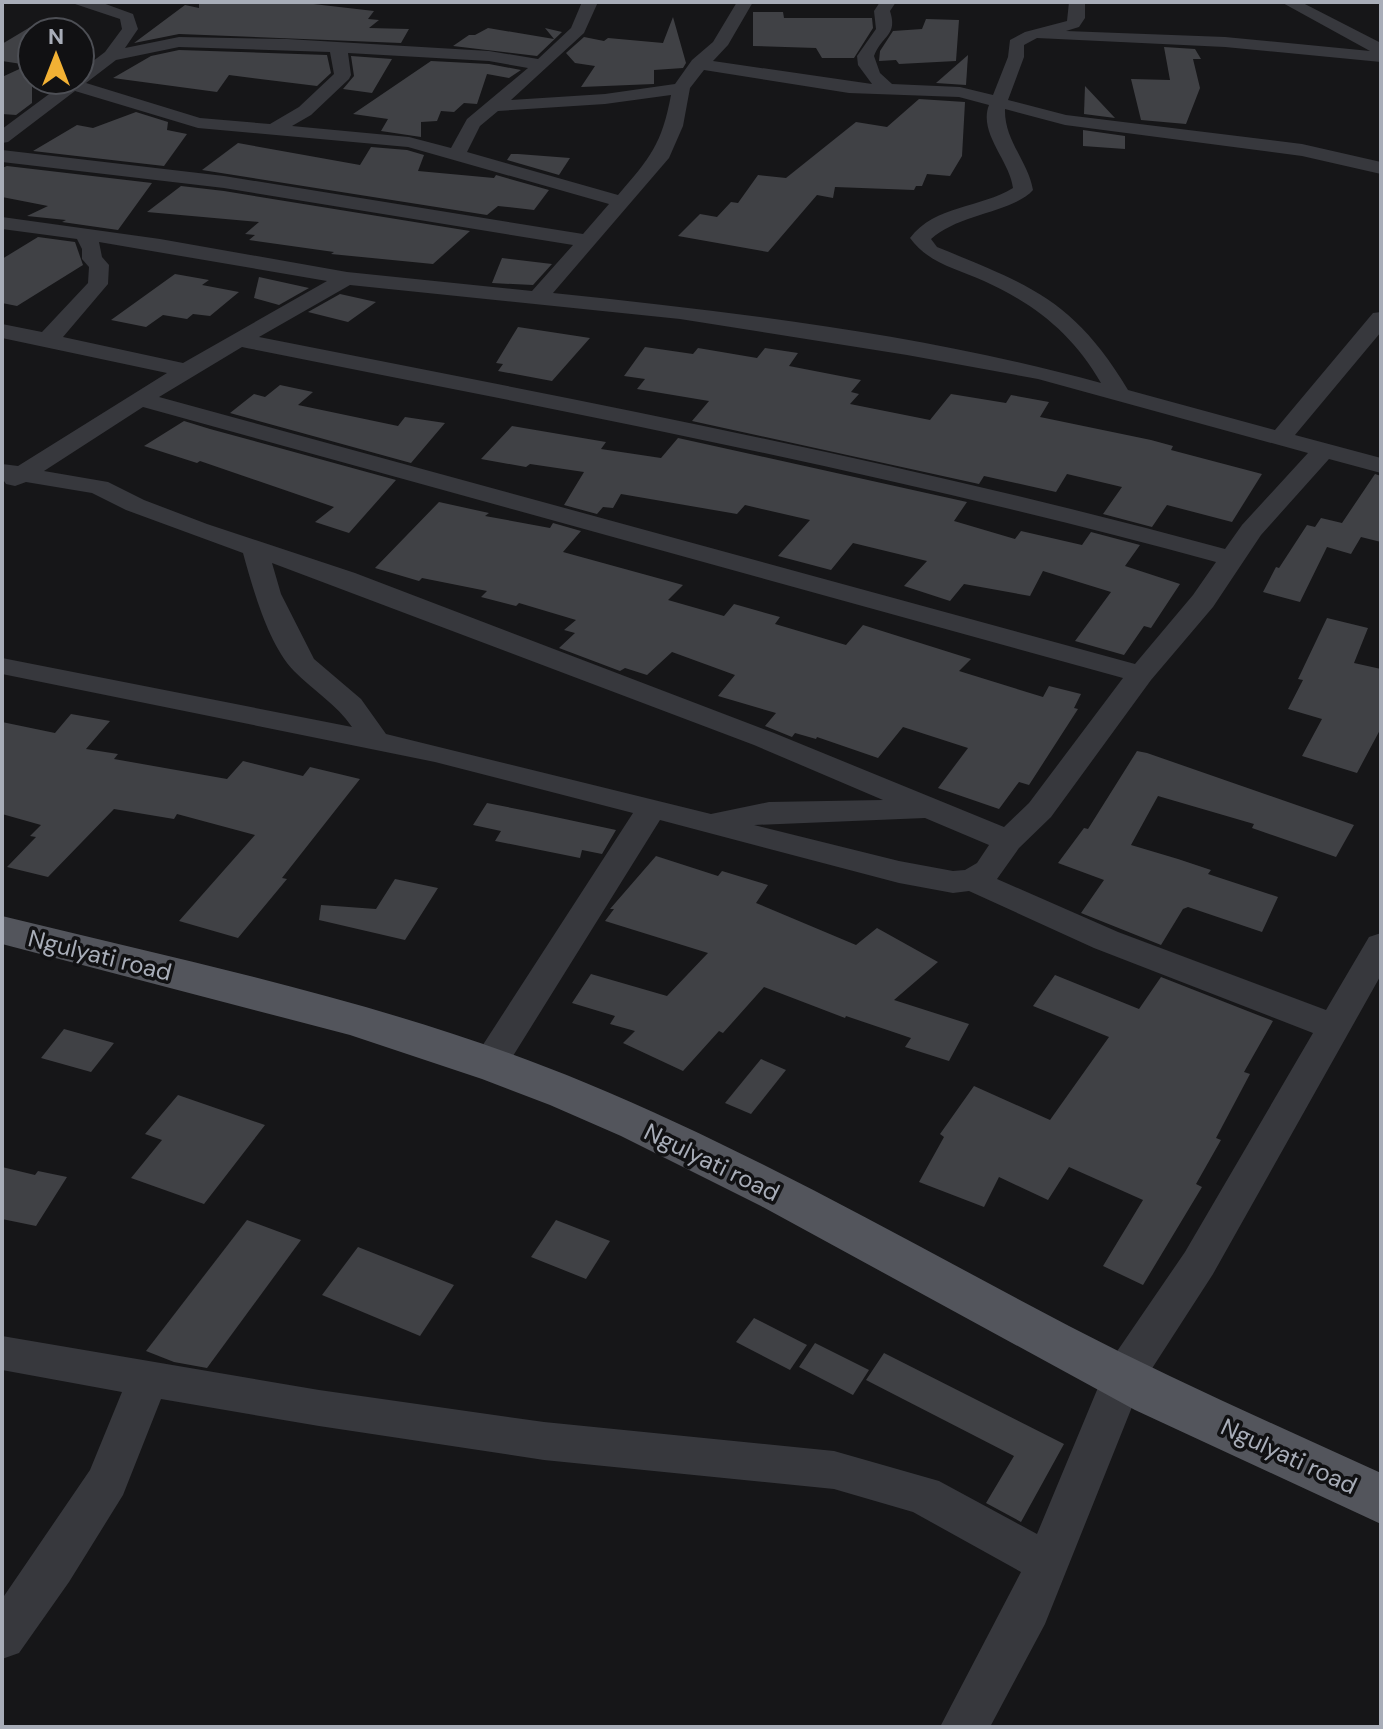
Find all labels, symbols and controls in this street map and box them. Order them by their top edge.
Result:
north arrow [16,16,96,96]
text: N [48,22,64,51]
street label: Ngulyati road [25,922,175,988]
street label: Ngulyati road [639,1116,785,1208]
street label: Ngulyati road [1216,1411,1362,1501]

